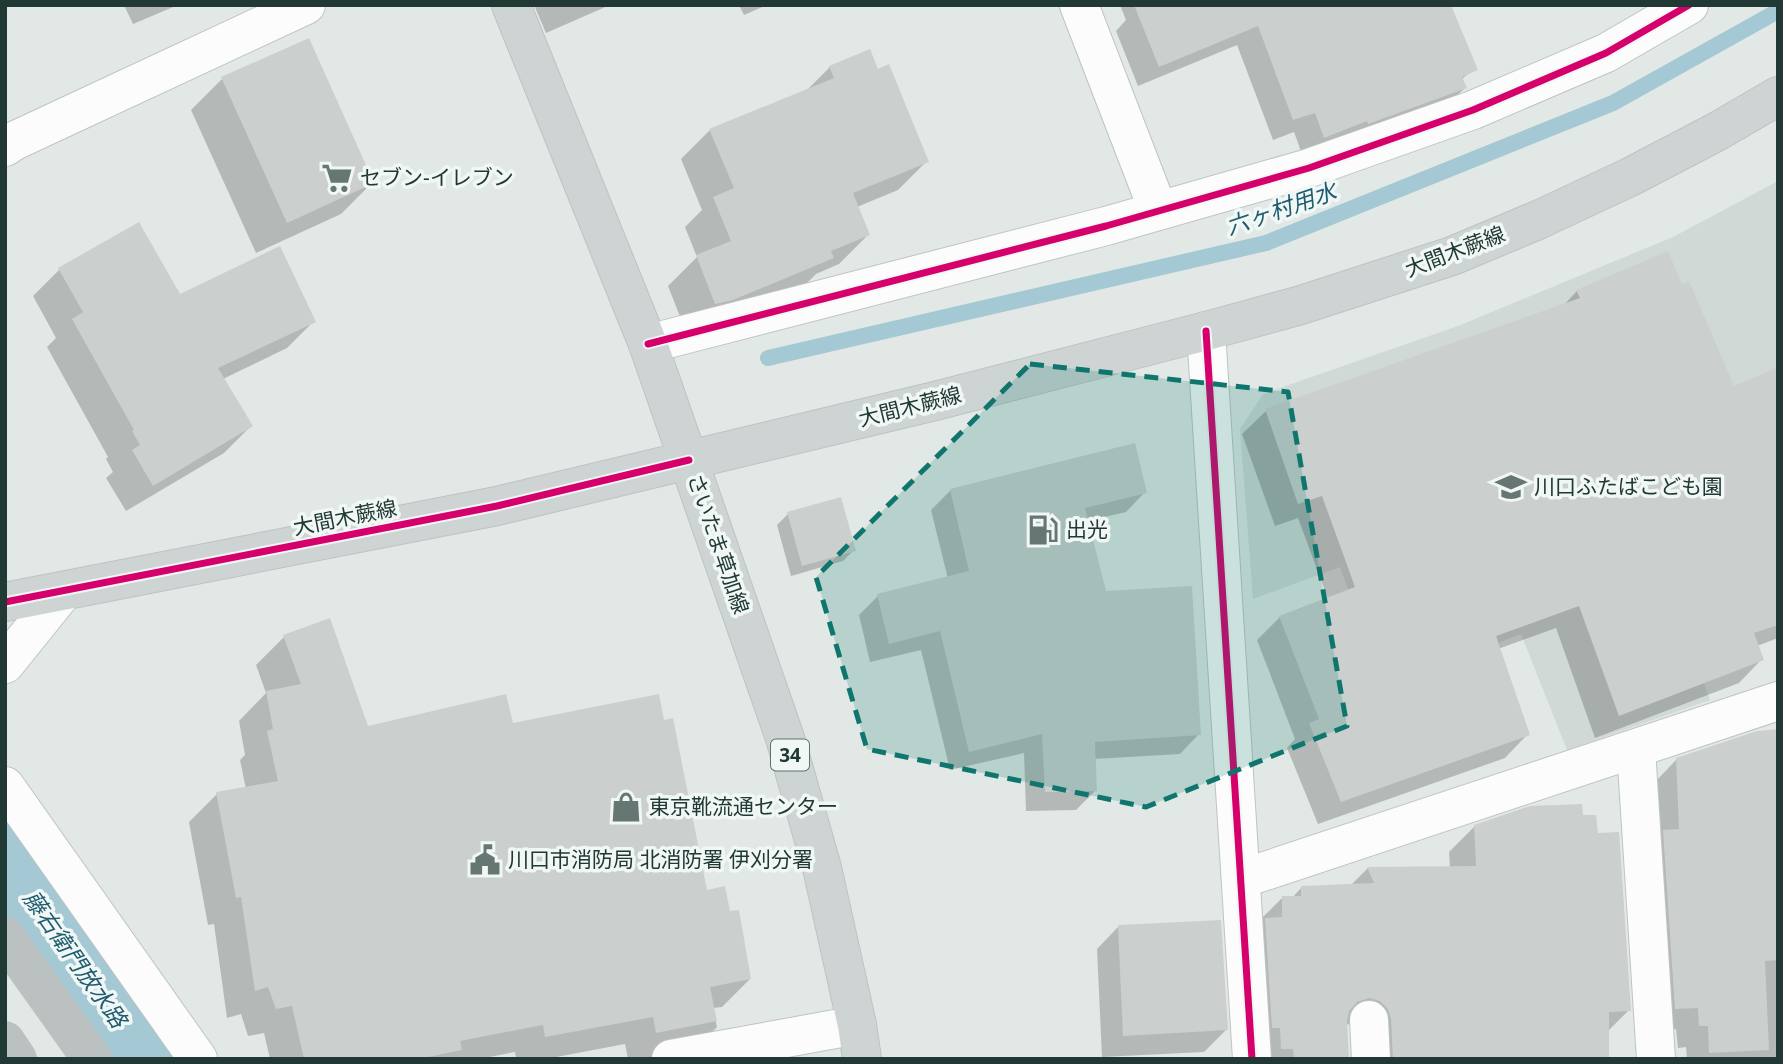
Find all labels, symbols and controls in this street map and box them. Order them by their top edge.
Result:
supermarket icon: セブン-イレブン [320,161,354,195]
place label: セブン-イレブン [360,163,514,191]
water label: 六ヶ村用水 [1221,173,1343,242]
street label: 大間木蕨線 [1401,219,1509,283]
street label: 大間木蕨線 [855,380,964,432]
street label: さいたま草加線 [682,470,756,617]
school or university icon: 川口ふたばこども園 [1494,470,1528,504]
place label: 川口ふたばこども園 [1534,472,1723,500]
street label: 大間木蕨線 [291,493,399,541]
fuel station icon: 出光 [1026,513,1060,547]
place label: 出光 [1066,515,1108,543]
road number: 34 [771,740,809,770]
shop icon: 東京靴流通センター [609,790,643,824]
place label: 東京靴流通センター [649,792,838,820]
public building icon: 川口市消防局 北消防署 伊刈分署 [468,843,502,877]
place label: 川口市消防局 北消防署 伊刈分署 [508,845,813,873]
water label: 藤右衛門放水路 [17,883,136,1035]

